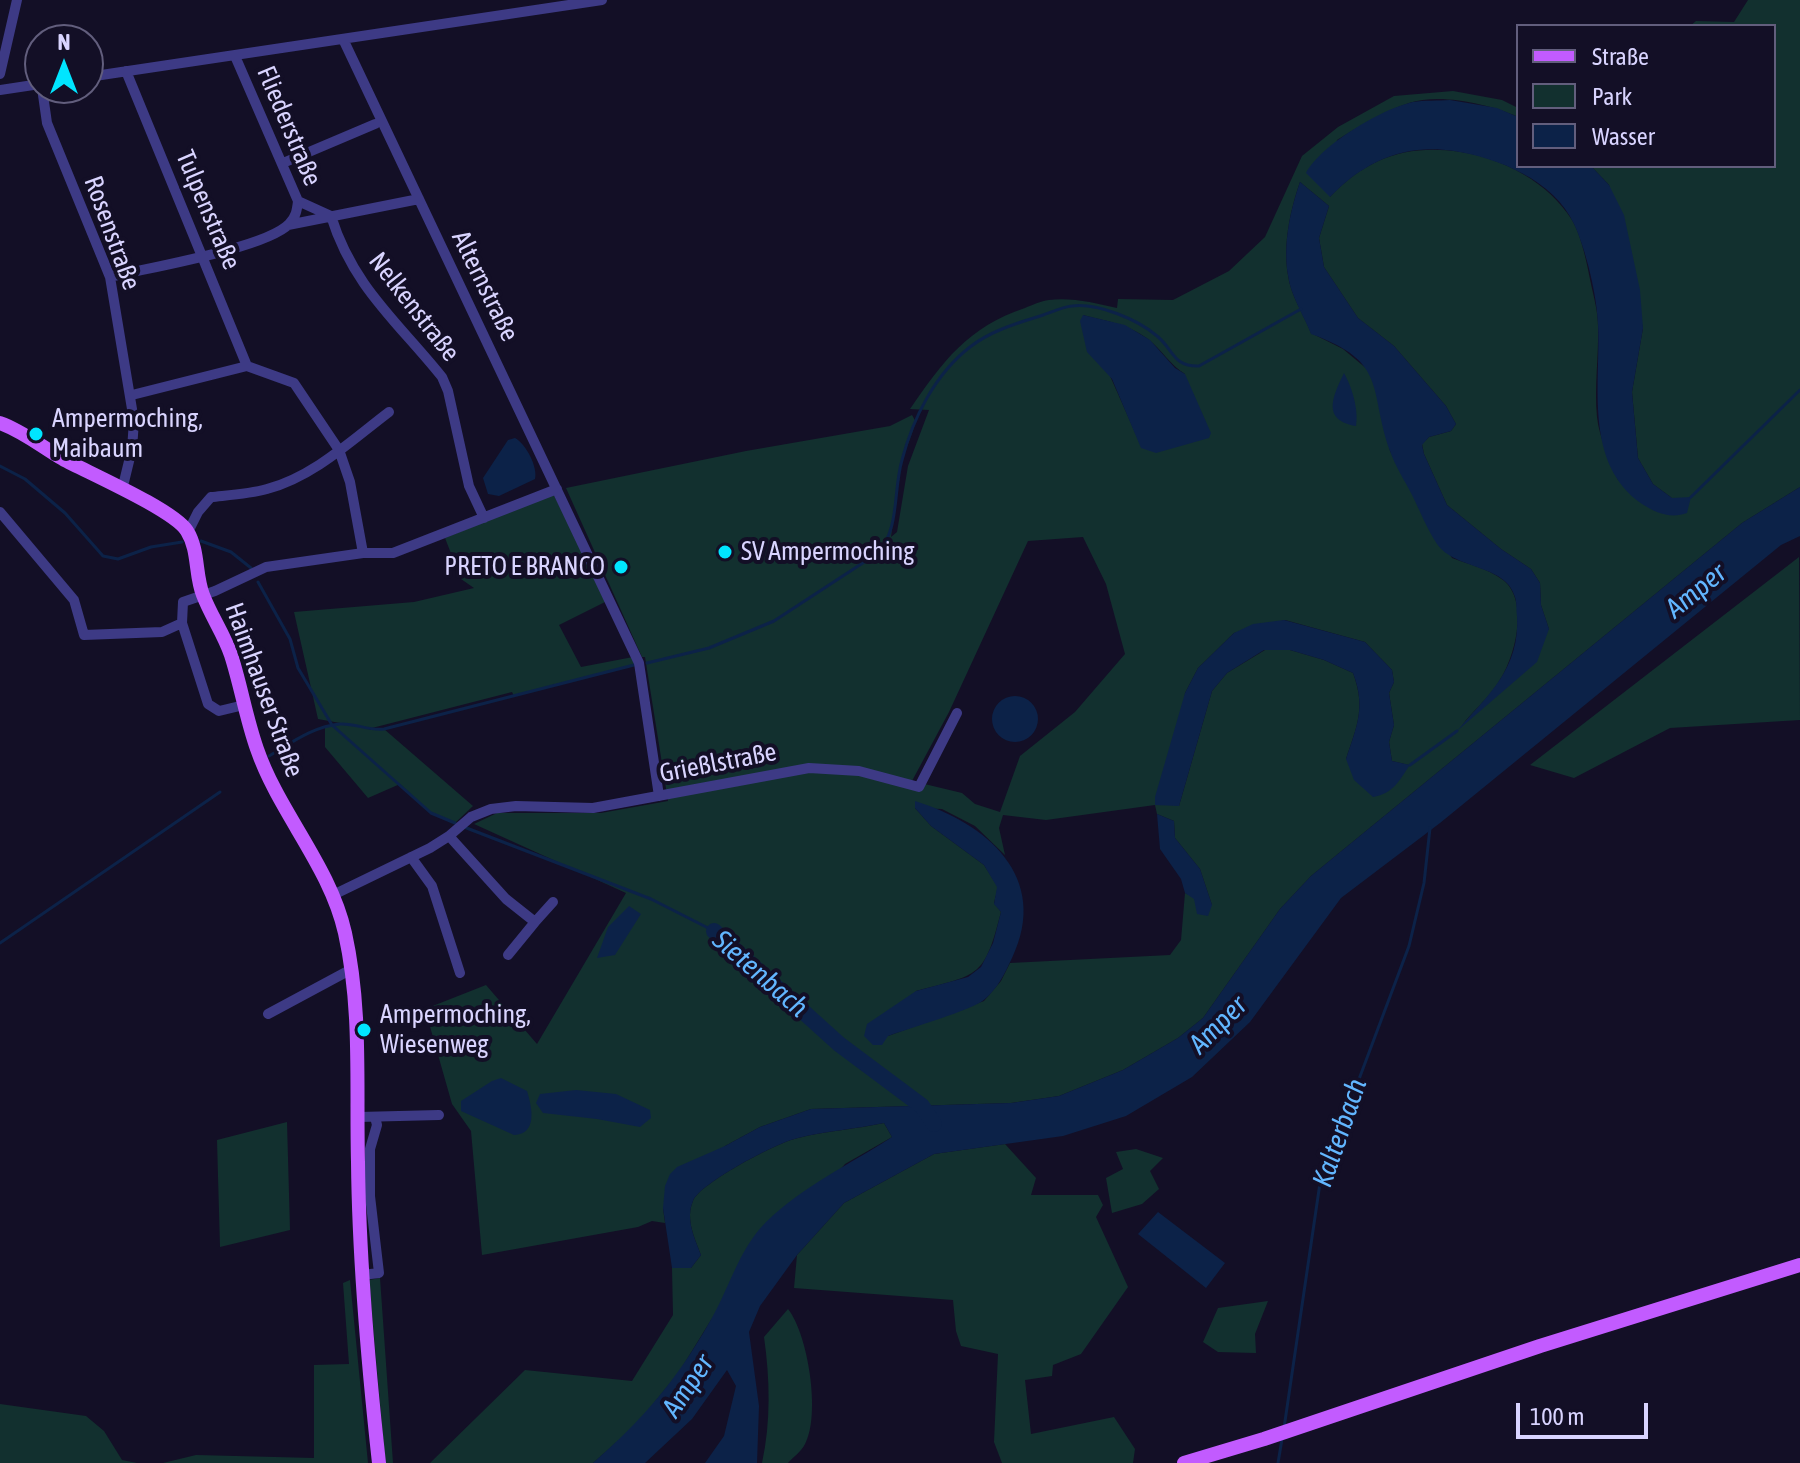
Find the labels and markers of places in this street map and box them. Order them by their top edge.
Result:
place label: Ampermoching, Maibaum [52,403,203,464]
marker: Ampermoching, Maibaum [27,425,45,443]
place label: SV Ampermoching [741,536,914,568]
marker: SV Ampermoching [716,543,734,561]
place label: PRETO E BRANCO [444,551,605,583]
marker: PRETO E BRANCO [612,558,630,576]
place label: Ampermoching, Wiesenweg [380,999,531,1060]
marker: Ampermoching, Wiesenweg [355,1021,373,1039]

